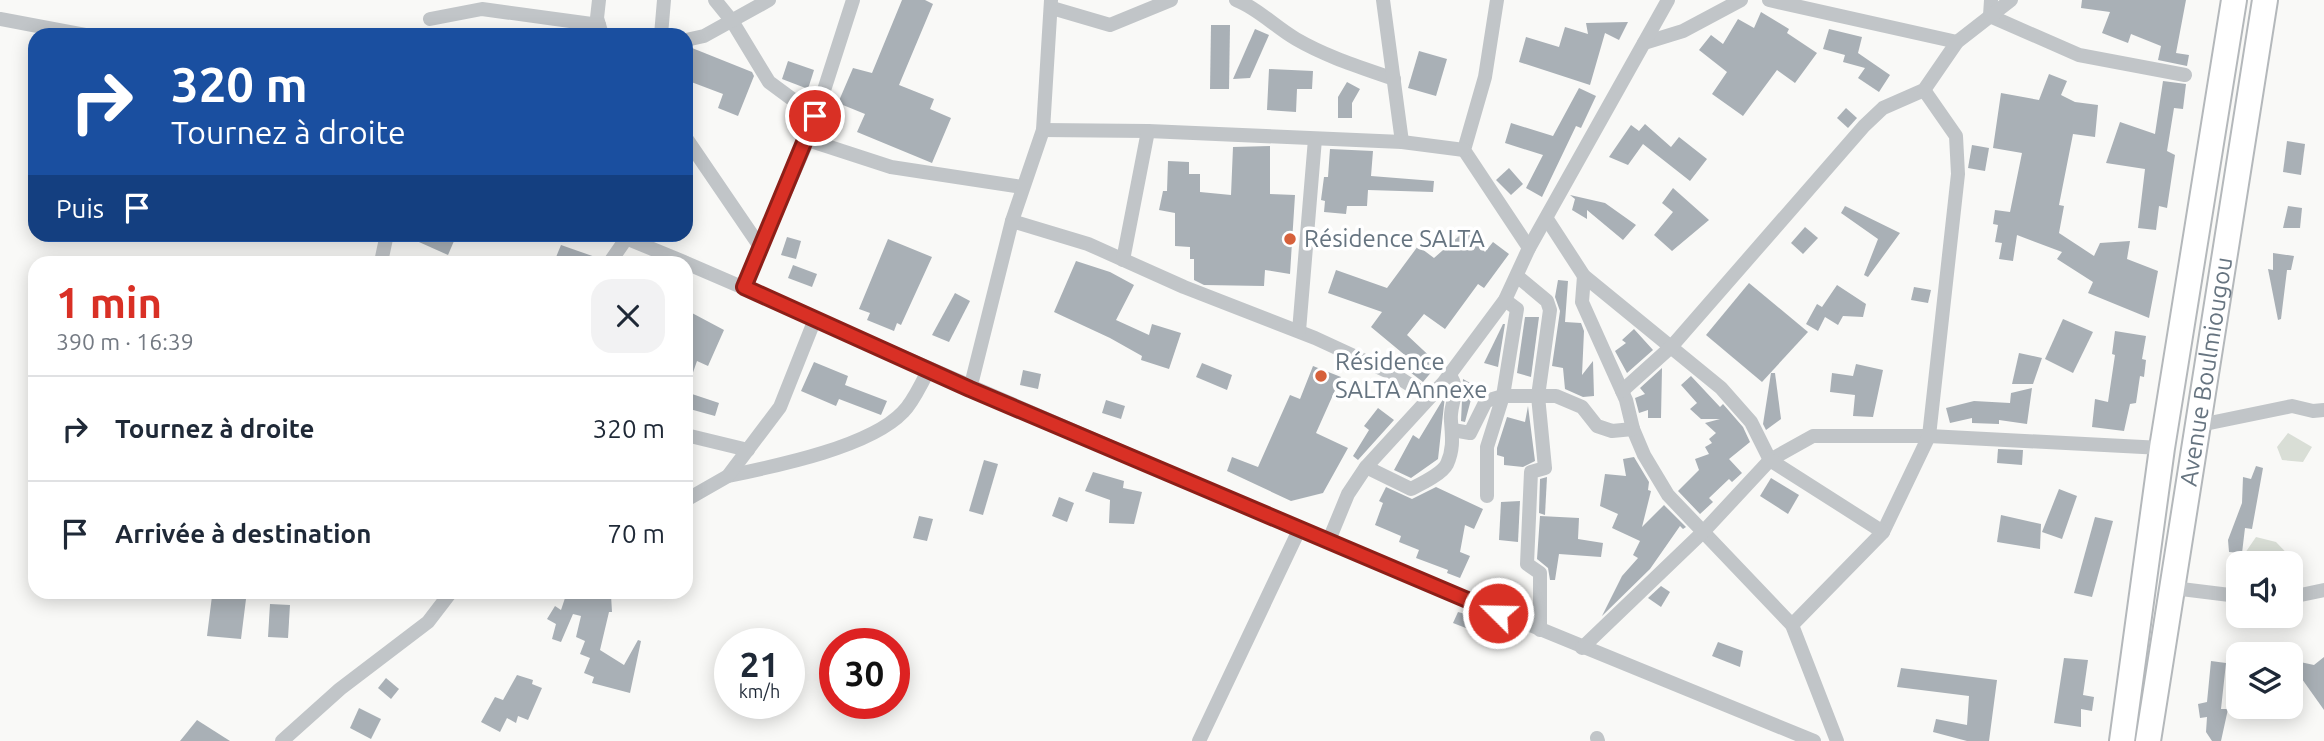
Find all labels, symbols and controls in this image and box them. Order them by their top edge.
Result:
icon: right [56,56,147,147]
text: 320 m [171,56,308,111]
pin [785,86,845,146]
icon: arrive [796,97,834,135]
text: Tournez à droite [171,114,406,150]
icon: arrive [118,189,156,227]
text: Puis [56,194,104,223]
place label: Résidence SALTA [1304,225,1485,252]
marker: Résidence SALTA [1282,231,1298,247]
street label: Avenue Boulmiougou [2174,255,2237,488]
text: 1 min [56,279,162,326]
button: close [591,279,665,353]
text: 390 m · 16:39 [56,329,194,354]
place label: Résidence SALTA Annexe [1335,348,1487,403]
marker: Résidence SALTA Annexe [1313,368,1329,384]
icon: right [56,410,94,448]
text: Tournez à droite [115,414,314,443]
text: 320 m [593,414,665,443]
icon: arrive [56,515,94,553]
text: Arrivée à destination [115,519,371,548]
text: 70 m [607,519,665,548]
map controls [2226,551,2303,719]
button: sound [2226,551,2303,628]
position arrow [1461,576,1535,650]
speed limit sign: 30 [819,628,910,719]
button: layers [2226,642,2303,719]
text: 21 [740,644,779,684]
text: km/h [739,681,780,701]

